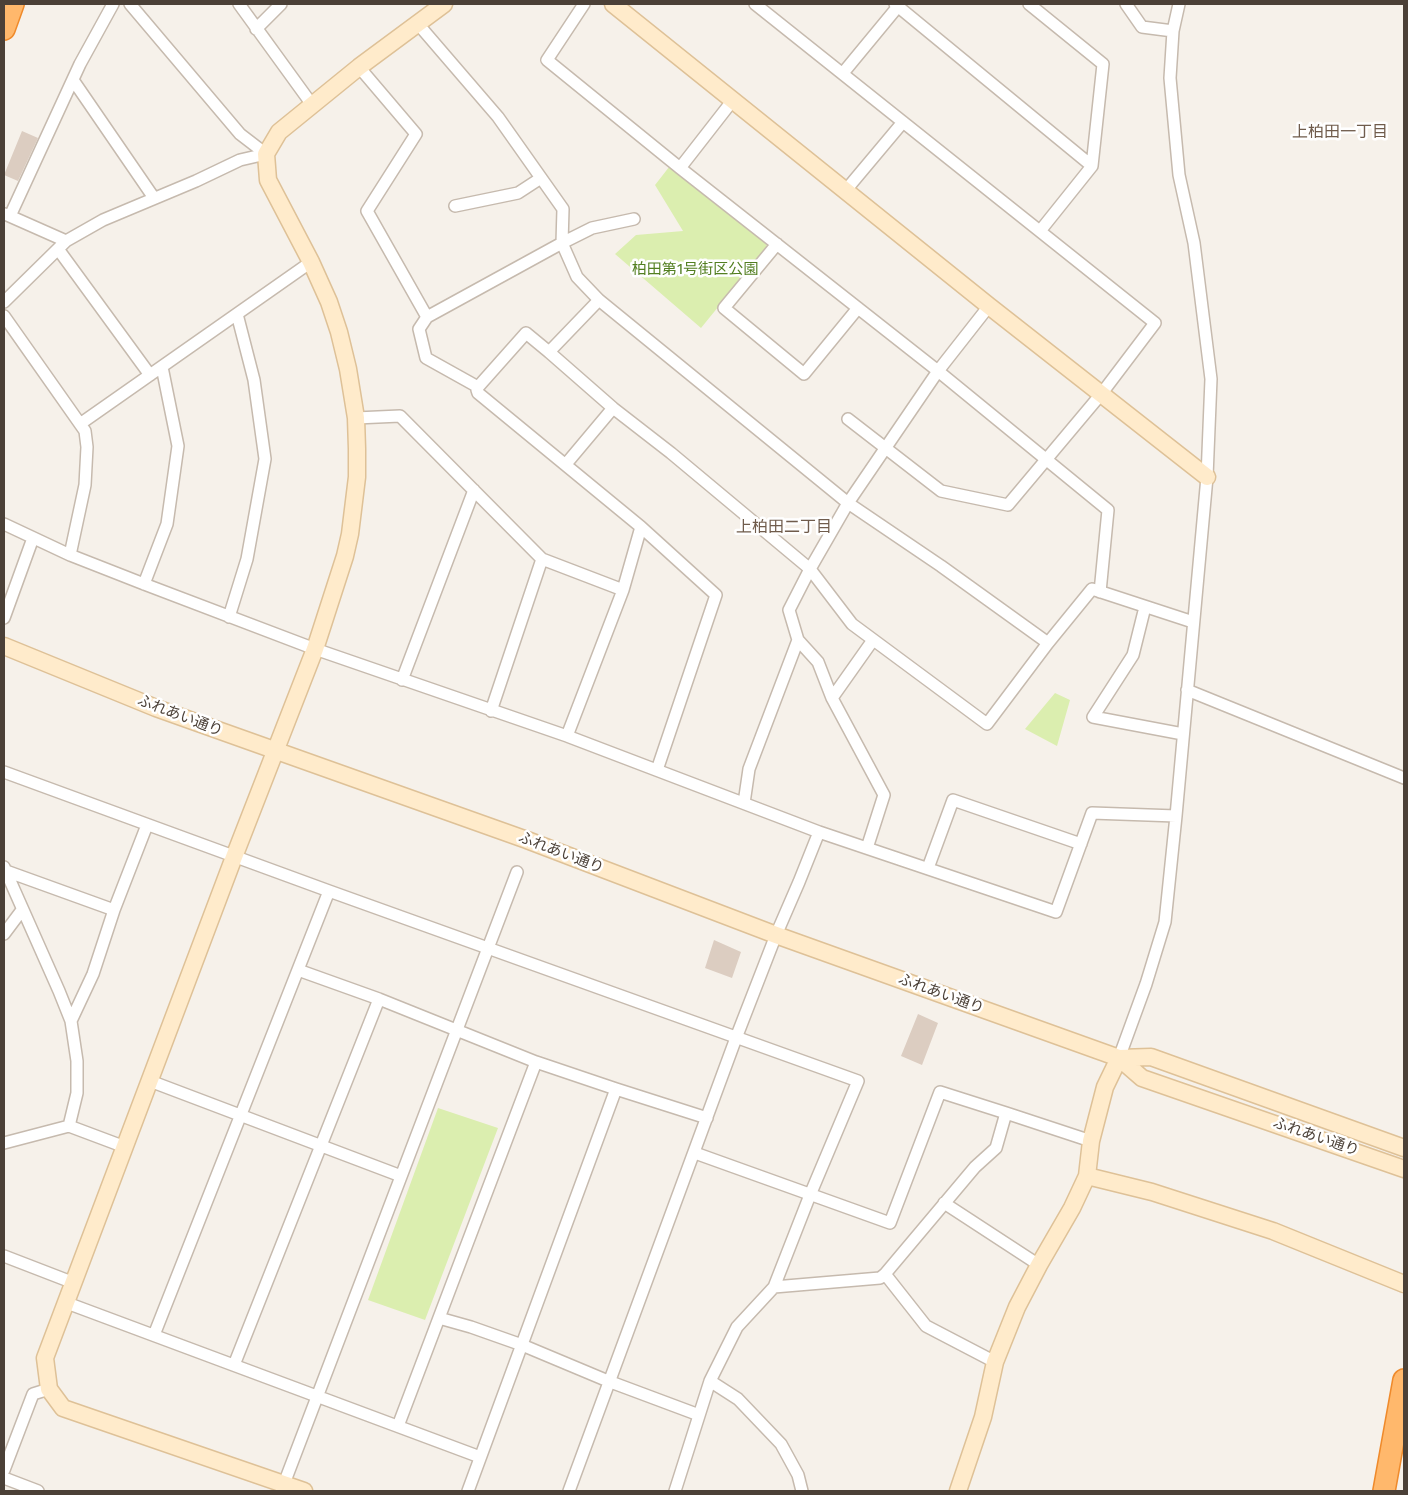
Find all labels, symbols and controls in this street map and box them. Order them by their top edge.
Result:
district label: 上柏田一丁目 [1292,123,1388,143]
park label: 柏田第1号街区公園 [632,261,758,279]
district label: 上柏田二丁目 [736,518,832,538]
street label: ふれあい通り [135,691,225,741]
street label: ふれあい通り [516,828,606,878]
street label: ふれあい通り [896,970,986,1018]
street label: ふれあい通り [1271,1114,1361,1160]

